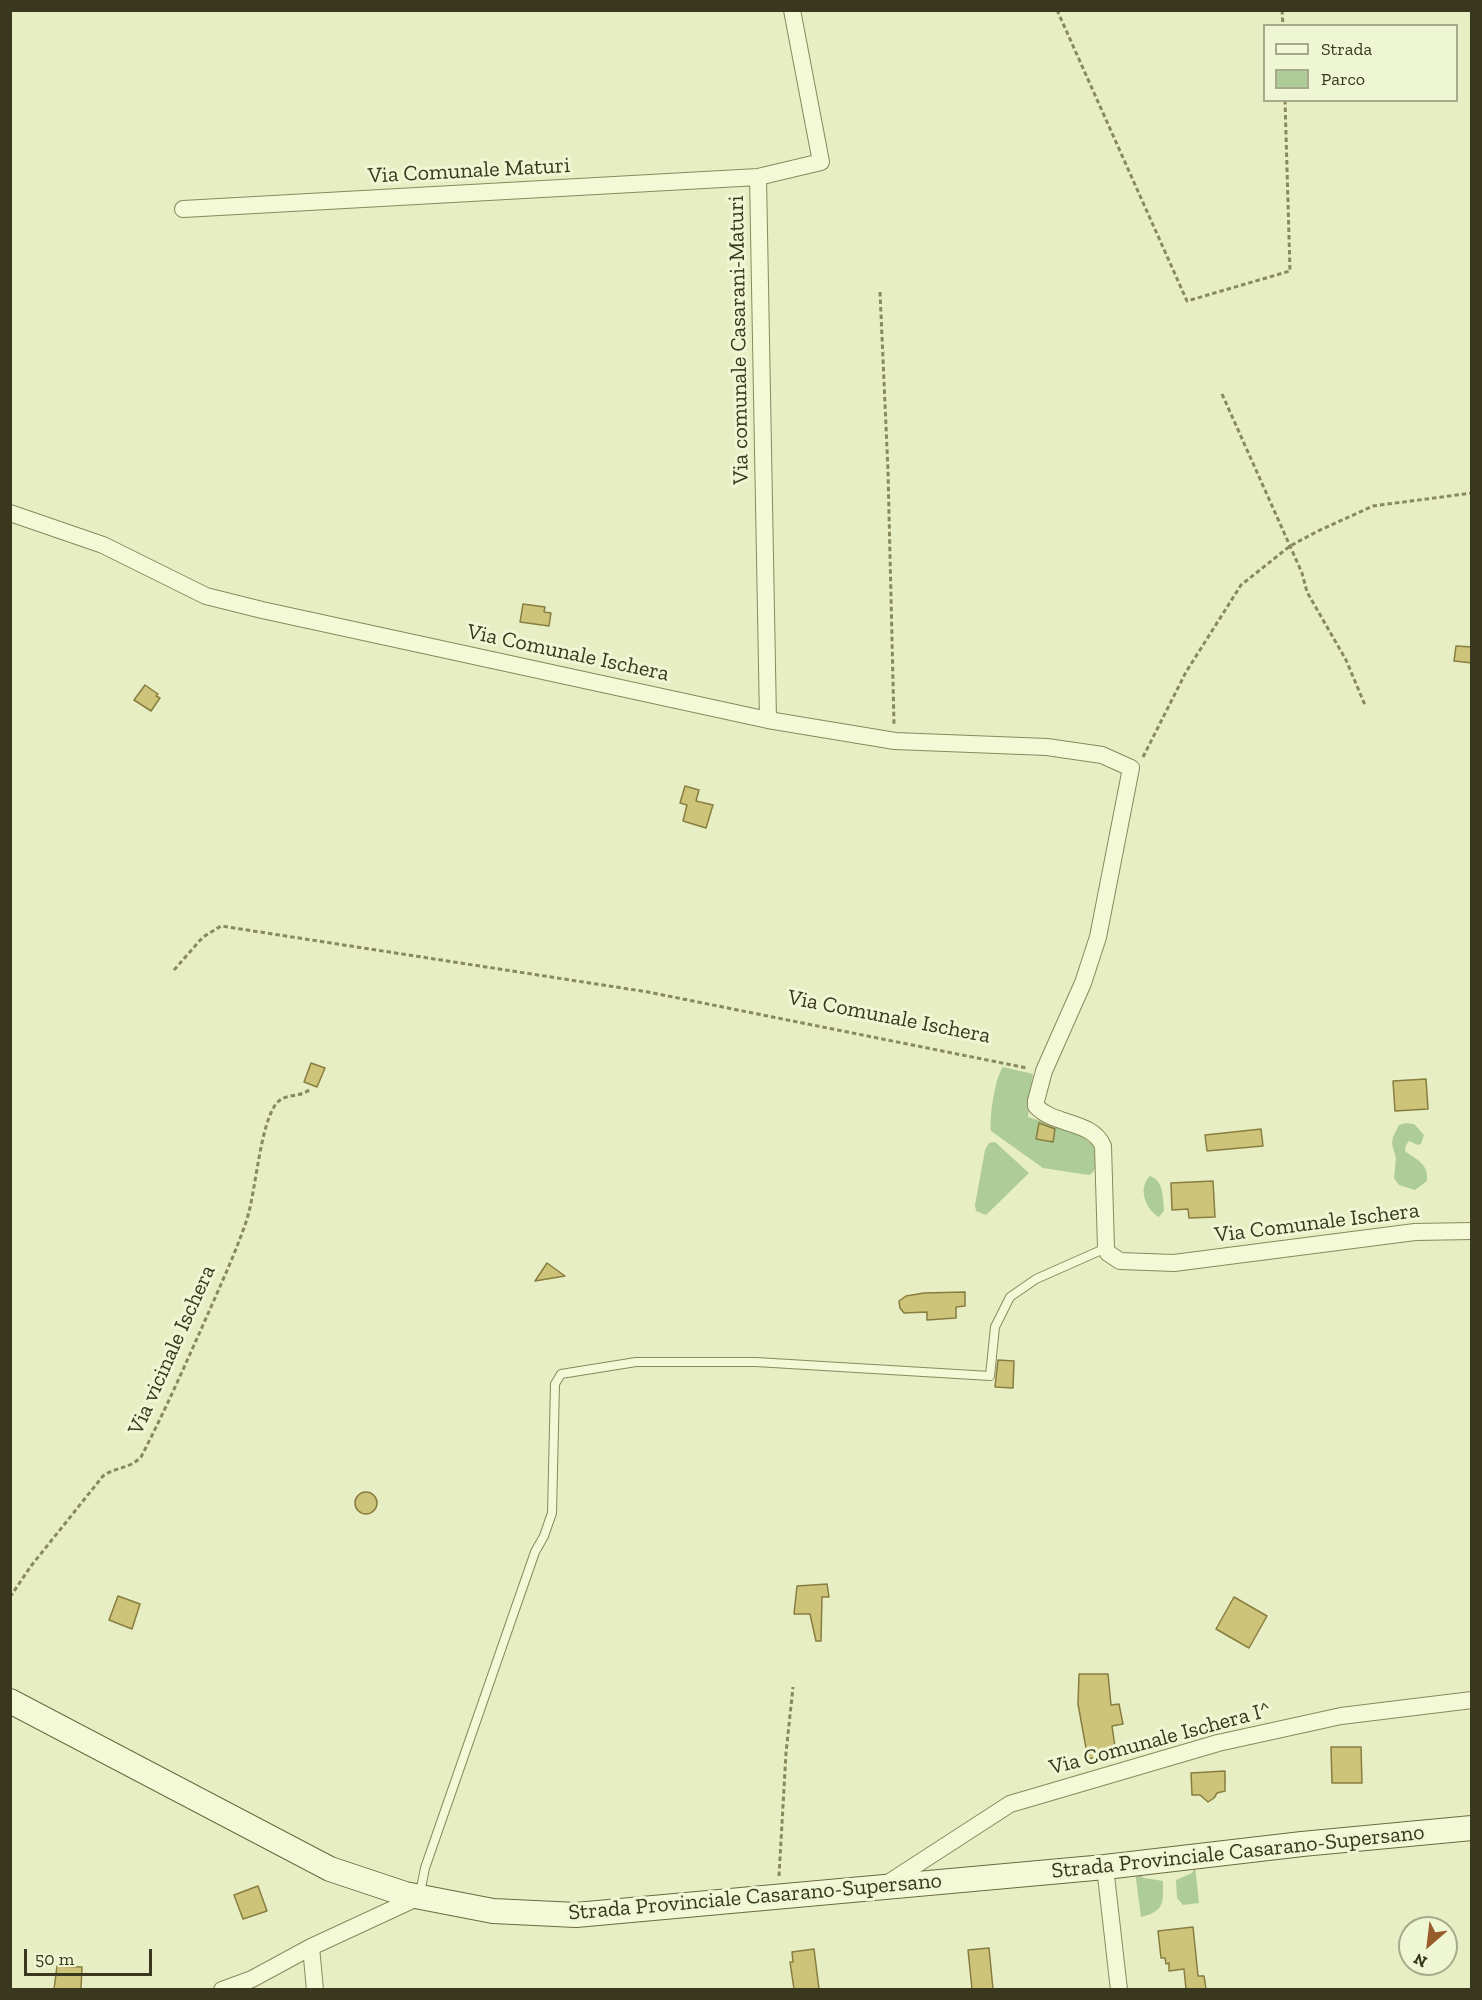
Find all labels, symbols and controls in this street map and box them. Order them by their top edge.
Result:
legend [1263,24,1458,102]
text: Strada [1321,38,1372,60]
text: Parco [1321,68,1365,90]
street label: Via Comunale Maturi [367,153,571,189]
street label: Via comunale Casarani-Maturi [723,195,755,485]
street label: Via Comunale Ischera [464,619,672,687]
street label: Via Comunale Ischera [785,984,993,1050]
street label: Via Comunale Ischera [1213,1197,1421,1249]
street label: Via vicinale Ischera [123,1261,221,1439]
street label: Via Comunale Ischera I^ [1046,1697,1274,1781]
street label: Strada Provinciale Casarano-Supersano [1050,1819,1426,1885]
street label: Strada Provinciale Casarano-Supersano [567,1868,943,1926]
north arrow [1398,1916,1458,1976]
scale bar [27,1937,154,1975]
text: 50 m [35,1948,74,1970]
text: N [1410,1949,1430,1972]

